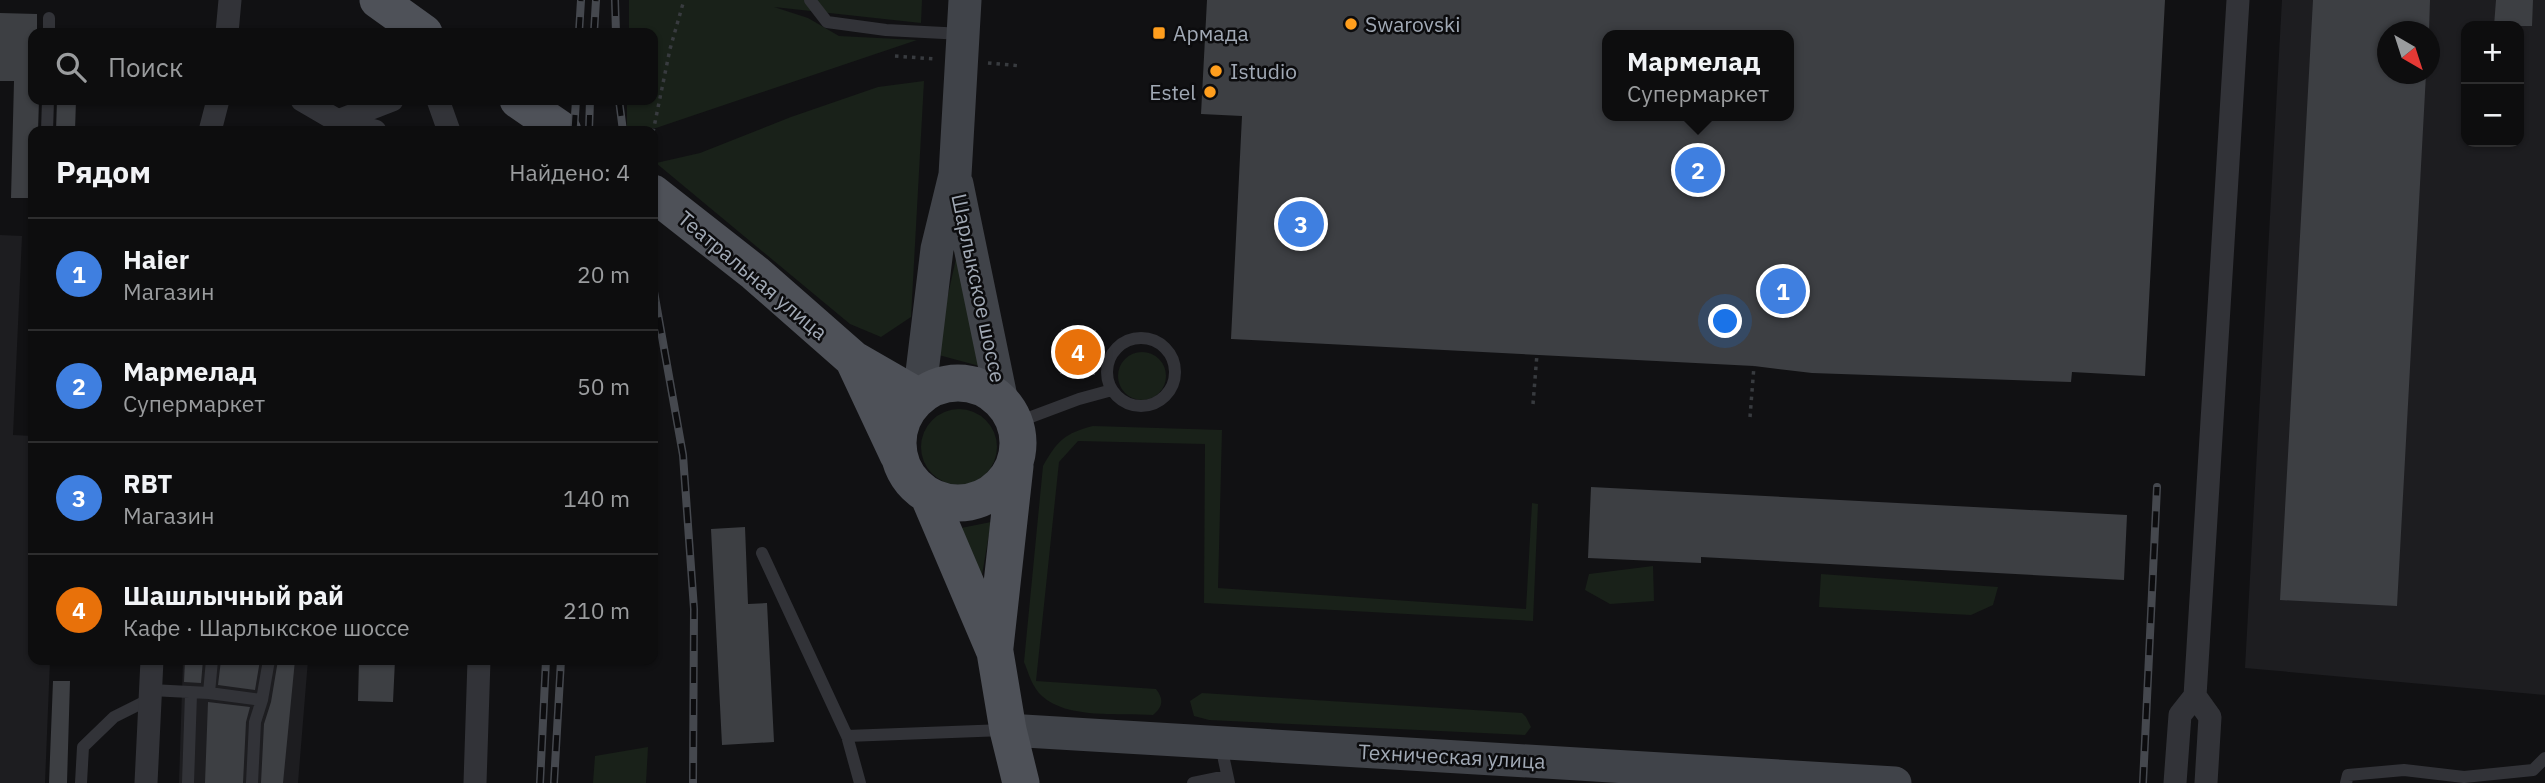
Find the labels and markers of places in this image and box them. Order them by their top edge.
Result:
place label: Swarovski [1365,10,1460,38]
marker: Swarovski [1343,16,1359,32]
place label: Армада [1173,19,1249,47]
marker: Армада [1151,25,1167,41]
place label: Istudio [1230,57,1297,85]
marker: Istudio [1208,63,1224,79]
place label: Estel [1149,78,1196,106]
marker: Estel [1202,84,1218,100]
pin: 2 [1675,144,1721,196]
pin: 3 [1278,198,1324,250]
pin: 1 [1760,265,1806,317]
pin: 4 [1055,326,1101,378]

